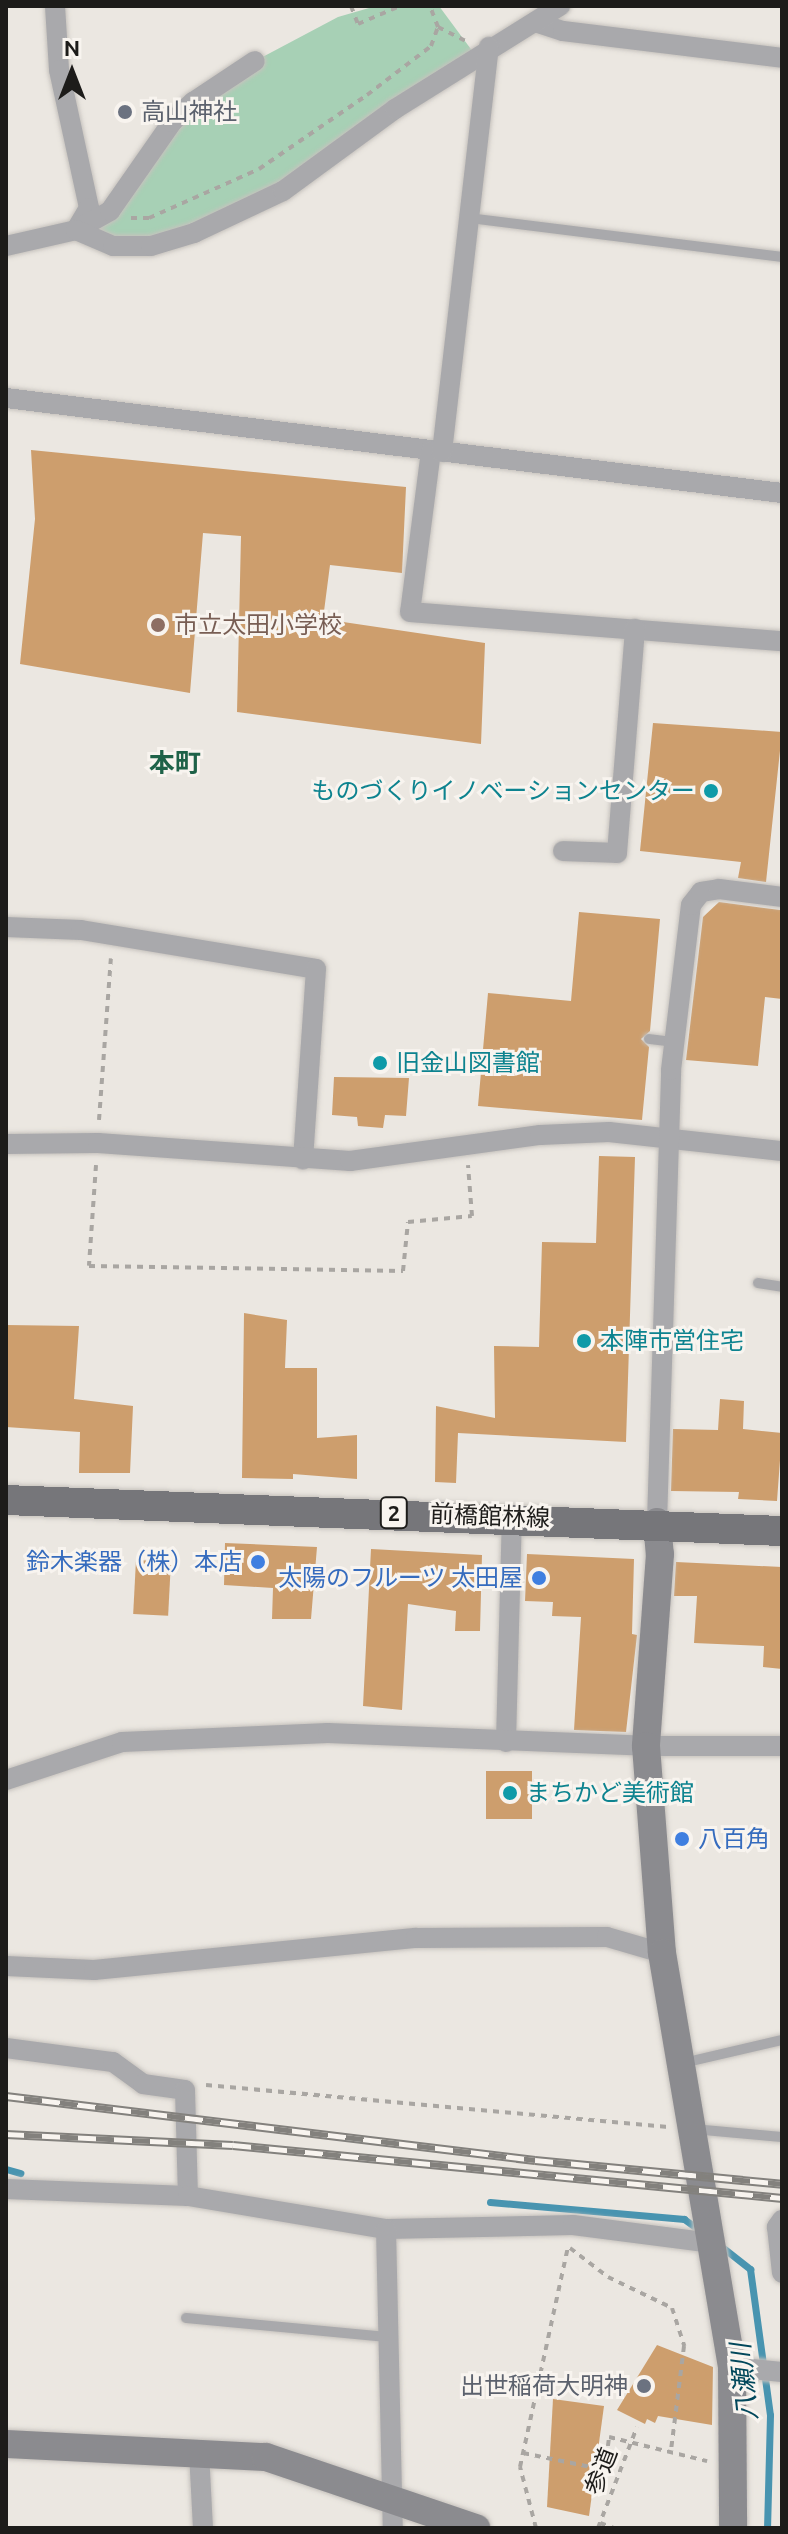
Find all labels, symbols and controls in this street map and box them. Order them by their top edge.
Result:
north arrow [32,32,112,112]
text: N [64,35,80,60]
place label: 高山神社 [141,98,237,126]
marker: 高山神社 [116,103,134,121]
place label: 市立太田小学校 [174,611,342,639]
marker: 市立太田小学校 [149,616,167,634]
district label: 本町 [149,747,201,779]
place label: ものづくりイノベーションセンター [311,777,695,805]
marker: ものづくりイノベーションセンター [702,782,720,800]
place label: 旧金山図書館 [396,1049,540,1077]
marker: 旧金山図書館 [371,1054,389,1072]
place label: 本陣市営住宅 [600,1327,744,1355]
marker: 本陣市営住宅 [575,1332,593,1350]
road number: 2 [378,1495,410,1531]
street label: 前橋館林線 [430,1500,550,1532]
place label: 鈴木楽器（株）本店 [26,1548,242,1576]
marker: 鈴木楽器（株）本店 [249,1553,267,1571]
place label: 太陽のフルーツ 太田屋 [278,1564,523,1592]
marker: 太陽のフルーツ 太田屋 [530,1569,548,1587]
place label: まちかど美術館 [526,1779,694,1807]
marker: まちかど美術館 [501,1784,519,1802]
place label: 八百角 [698,1825,770,1853]
marker: 八百角 [673,1830,691,1848]
water label: 八瀬川 [724,2342,764,2422]
place label: 出世稲荷大明神 [460,2372,628,2400]
marker: 出世稲荷大明神 [635,2377,653,2395]
street label: 参道 [579,2443,623,2499]

